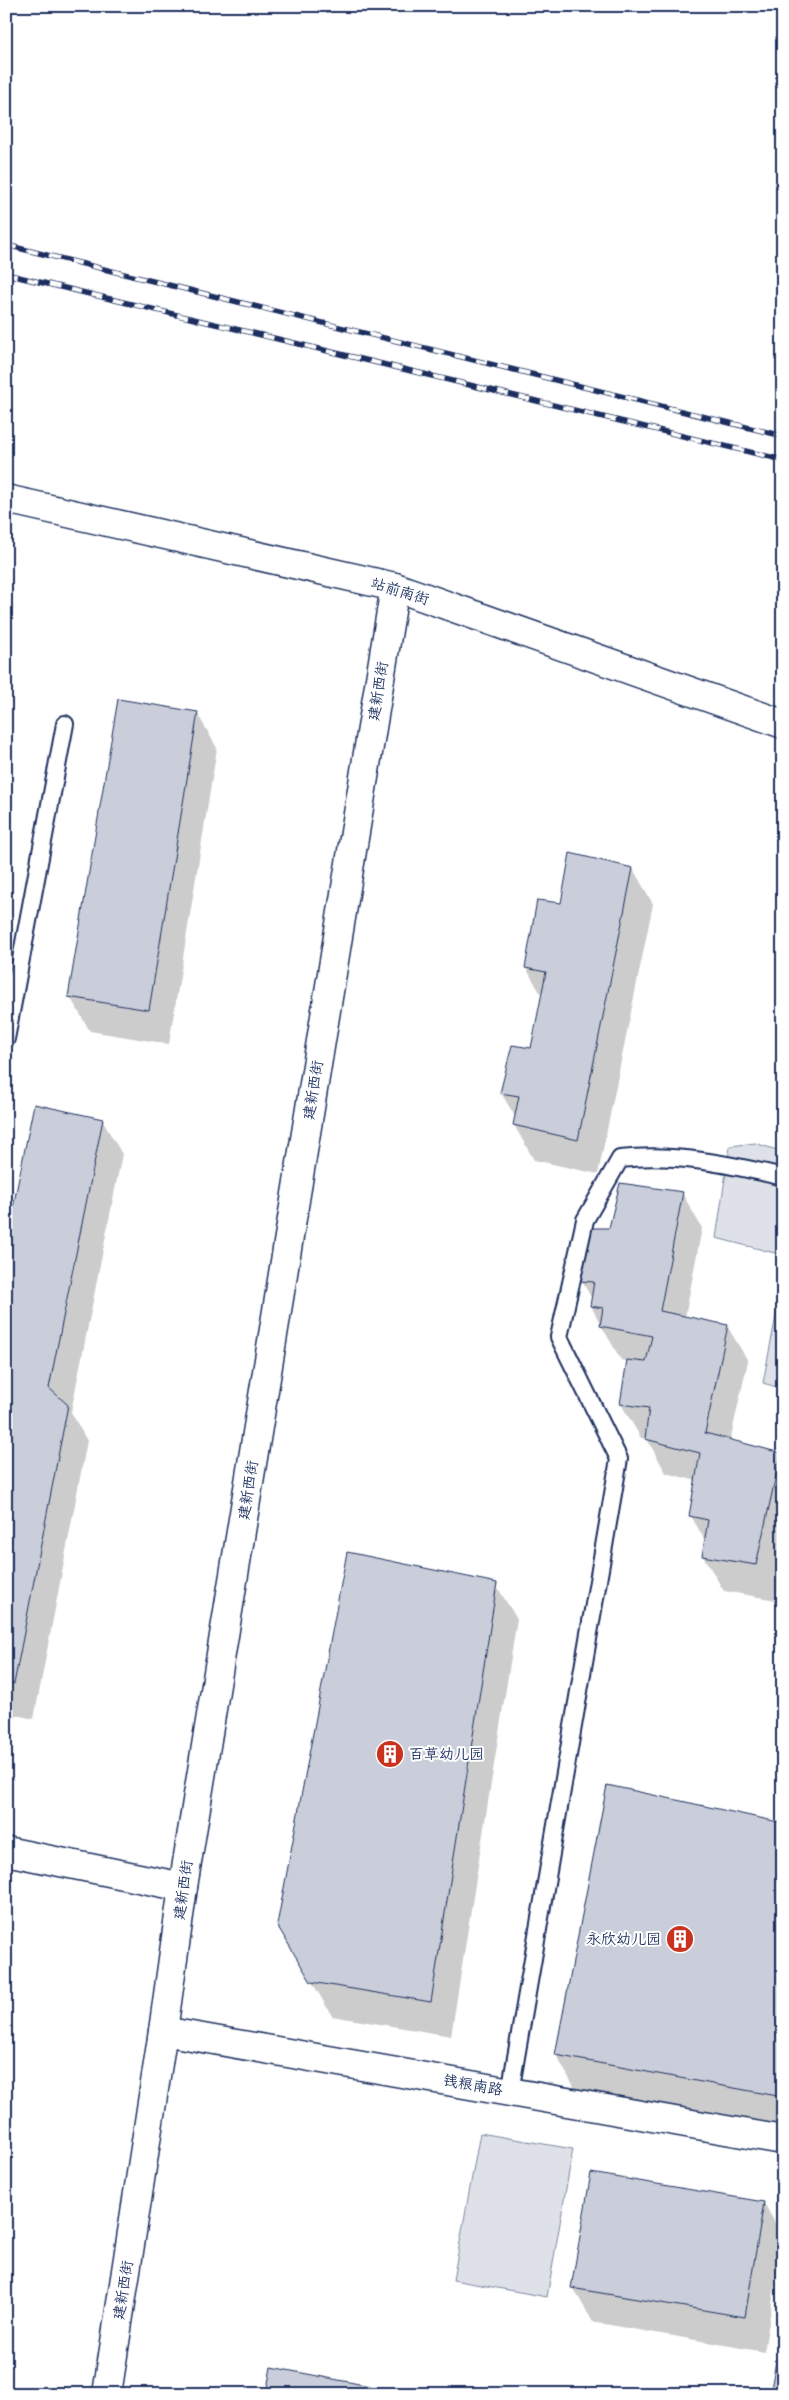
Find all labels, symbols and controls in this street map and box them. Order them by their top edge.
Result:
street label: 站前南街 [368,574,431,609]
street label: 建新西街 [364,660,393,722]
street label: 建新西街 [299,1059,328,1121]
street label: 建新西街 [234,1459,263,1521]
building icon: 百草幼儿园 [375,1739,405,1769]
place label: 百草幼儿园 [409,1745,484,1764]
street label: 建新西街 [170,1859,197,1921]
building icon: 永欣幼儿园 [665,1924,695,1954]
place label: 永欣幼儿园 [586,1930,661,1949]
street label: 钱粮南路 [442,2071,504,2100]
street label: 建新西街 [109,2259,138,2321]

